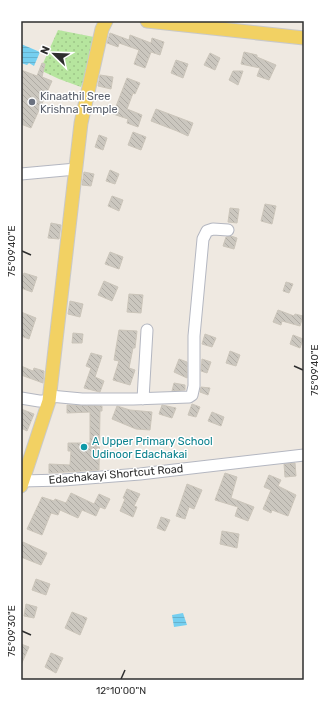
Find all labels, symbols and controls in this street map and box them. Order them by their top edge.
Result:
north arrow [34,34,74,74]
text: N [38,44,53,56]
place label: Kinaathil Sree Krishna Temple [40,90,118,116]
marker: Kinaathil Sree Krishna Temple [27,97,37,107]
text: 75°09'40"E [6,225,18,277]
text: 75°09'40"E [309,344,321,396]
place label: A Upper Primary School Udinoor Edachakai [92,435,213,461]
marker: A Upper Primary School Udinoor Edachakai [79,442,89,452]
street label: Edachakayi Shortcut Road [48,462,184,487]
text: 75°09'30"E [6,605,18,657]
text: 12°10'00"N [96,685,146,697]

